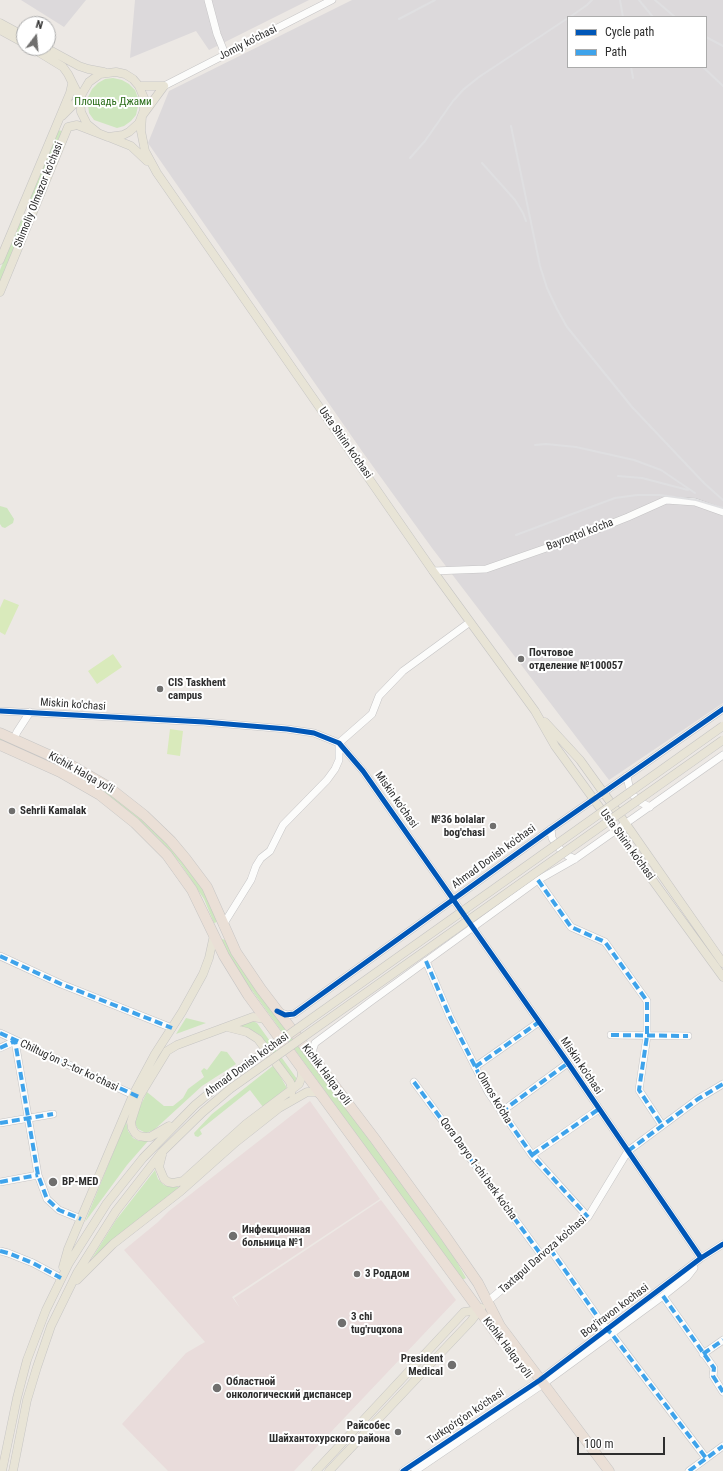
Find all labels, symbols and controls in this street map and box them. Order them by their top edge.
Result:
north arrow [16,16,56,56]
legend [567,16,707,68]
text: N [34,18,44,32]
street label: Jomiy ko'chasi [217,23,279,63]
text: Cycle path [605,25,654,39]
text: Path [605,45,627,59]
park label: Площадь Джами [74,95,152,109]
street label: Shimoliy Olmazor ko'chasi [12,140,66,250]
street label: Usta Shirin ko'chasi [315,405,375,481]
street label: Bayroqtol ko'cha [545,516,615,554]
place label: Почтовое отделение №100057 [529,646,623,672]
marker: Почтовое отделение №100057 [516,654,526,664]
place label: CIS Taskhent campus [168,676,226,702]
marker: CIS Taskhent campus [155,684,165,694]
street label: Miskin ko'chasi [40,696,106,714]
street label: Kichik Halqa yo'li [46,750,116,796]
street label: Miskin ko'chasi [372,769,420,831]
place label: Sehrli Kamalak [20,804,86,818]
marker: Sehrli Kamalak [7,806,17,816]
street label: Usta Shirin ko'chasi [597,807,657,883]
place label: №36 bolalar bog'chasi [431,813,485,839]
marker: №36 bolalar bog'chasi [488,821,498,831]
street label: Ahmad Donish ko'chasi [450,822,538,892]
street label: Ahmad Donish ko'chasi [203,1030,291,1100]
street label: Miskin ko'chasi [557,1035,605,1097]
street label: Chiltug'on 3--tor koʻchasi [18,1037,120,1095]
street label: Kichik Halqa yo'li [299,1042,353,1108]
street label: Olmos ko'cha [474,1070,514,1126]
street label: Qora Daryo 1-chi berk ko'cha [437,1116,519,1222]
place label: BP-MED [62,1175,98,1189]
marker: BP-MED [47,1176,59,1188]
street label: Taxtapul Darvoza ko'chasi [496,1213,590,1297]
place label: Инфекционная больница №1 [242,1223,310,1249]
marker: Инфекционная больница №1 [227,1230,239,1242]
place label: 3 Роддом [365,1267,410,1281]
marker: 3 Роддом [352,1269,362,1279]
street label: Bog'iravon kochasi [579,1281,651,1341]
place label: 3 chi tug'ruqxona [351,1310,402,1336]
street label: Kichik Halqa yo'li [480,1315,534,1381]
marker: 3 chi tug'ruqxona [336,1317,348,1329]
place label: President Medical [401,1352,443,1378]
marker: President Medical [446,1359,458,1371]
place label: Областной онкологический диспансер [226,1375,352,1401]
marker: Областной онкологический диспансер [211,1382,223,1394]
street label: Turkqo'rg'on ko'chasi [425,1387,507,1447]
place label: Райсобес Шайхантохурского района [269,1419,390,1445]
marker: Райсобес Шайхантохурского района [393,1427,403,1437]
scale bar [579,1429,667,1455]
text: 100 m [584,1437,614,1451]

